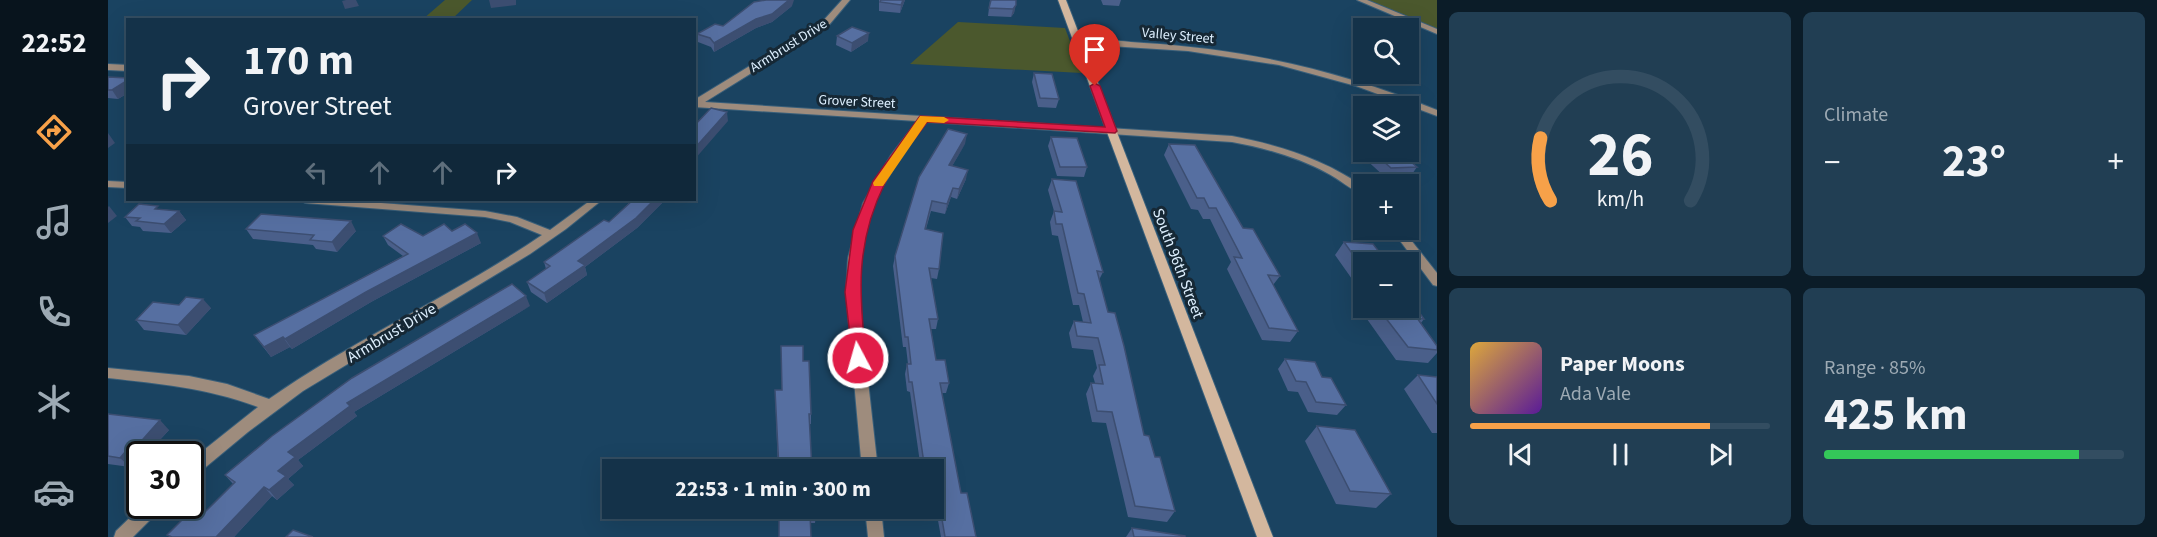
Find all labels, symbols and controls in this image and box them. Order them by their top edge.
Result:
street label: Armbrust Drive [746,14,831,78]
map controls [1353,18,1419,318]
button: search [1353,18,1419,84]
street label: Valley Street [1141,23,1215,49]
text: 22:52 [21,24,87,63]
pin [1069,24,1120,86]
text: 170 m [243,31,354,91]
icon: arrive [1078,33,1111,66]
icon: right [144,42,222,120]
text: Grover Street [243,87,392,126]
street label: Grover Street [818,90,896,114]
button: layers [1353,96,1419,162]
text: Climate [1824,101,1888,129]
icon: directions [33,111,75,153]
text: 26 [1587,111,1653,200]
text: 23° [1942,130,2006,194]
text: − [1824,139,1840,186]
text: + [2108,139,2124,186]
icon: left [300,156,333,189]
icon: ahead [363,156,396,189]
icon: ahead [426,156,459,189]
icon: right [489,156,522,189]
button: + [1353,174,1419,240]
text: km/h [1596,184,1644,215]
icon: music [33,201,75,243]
street label: South 96th Street [1147,205,1209,322]
button: − [1353,252,1419,318]
icon: phone [33,291,75,333]
street label: Armbrust Drive [343,298,440,368]
position arrow [826,326,890,390]
text: Paper Moons [1560,348,1685,380]
text: Range · 85% [1824,354,1925,382]
text: Ada Vale [1560,380,1631,408]
icon: climate [33,381,75,423]
text: 425 km [1824,383,1968,447]
icon: previous [1504,438,1537,471]
icon: pause [1604,438,1637,471]
icon: next [1704,438,1737,471]
speed limit sign: 30 [126,441,204,519]
icon: car [33,471,75,513]
text: 22:53 · 1 min · 300 m [675,473,871,505]

